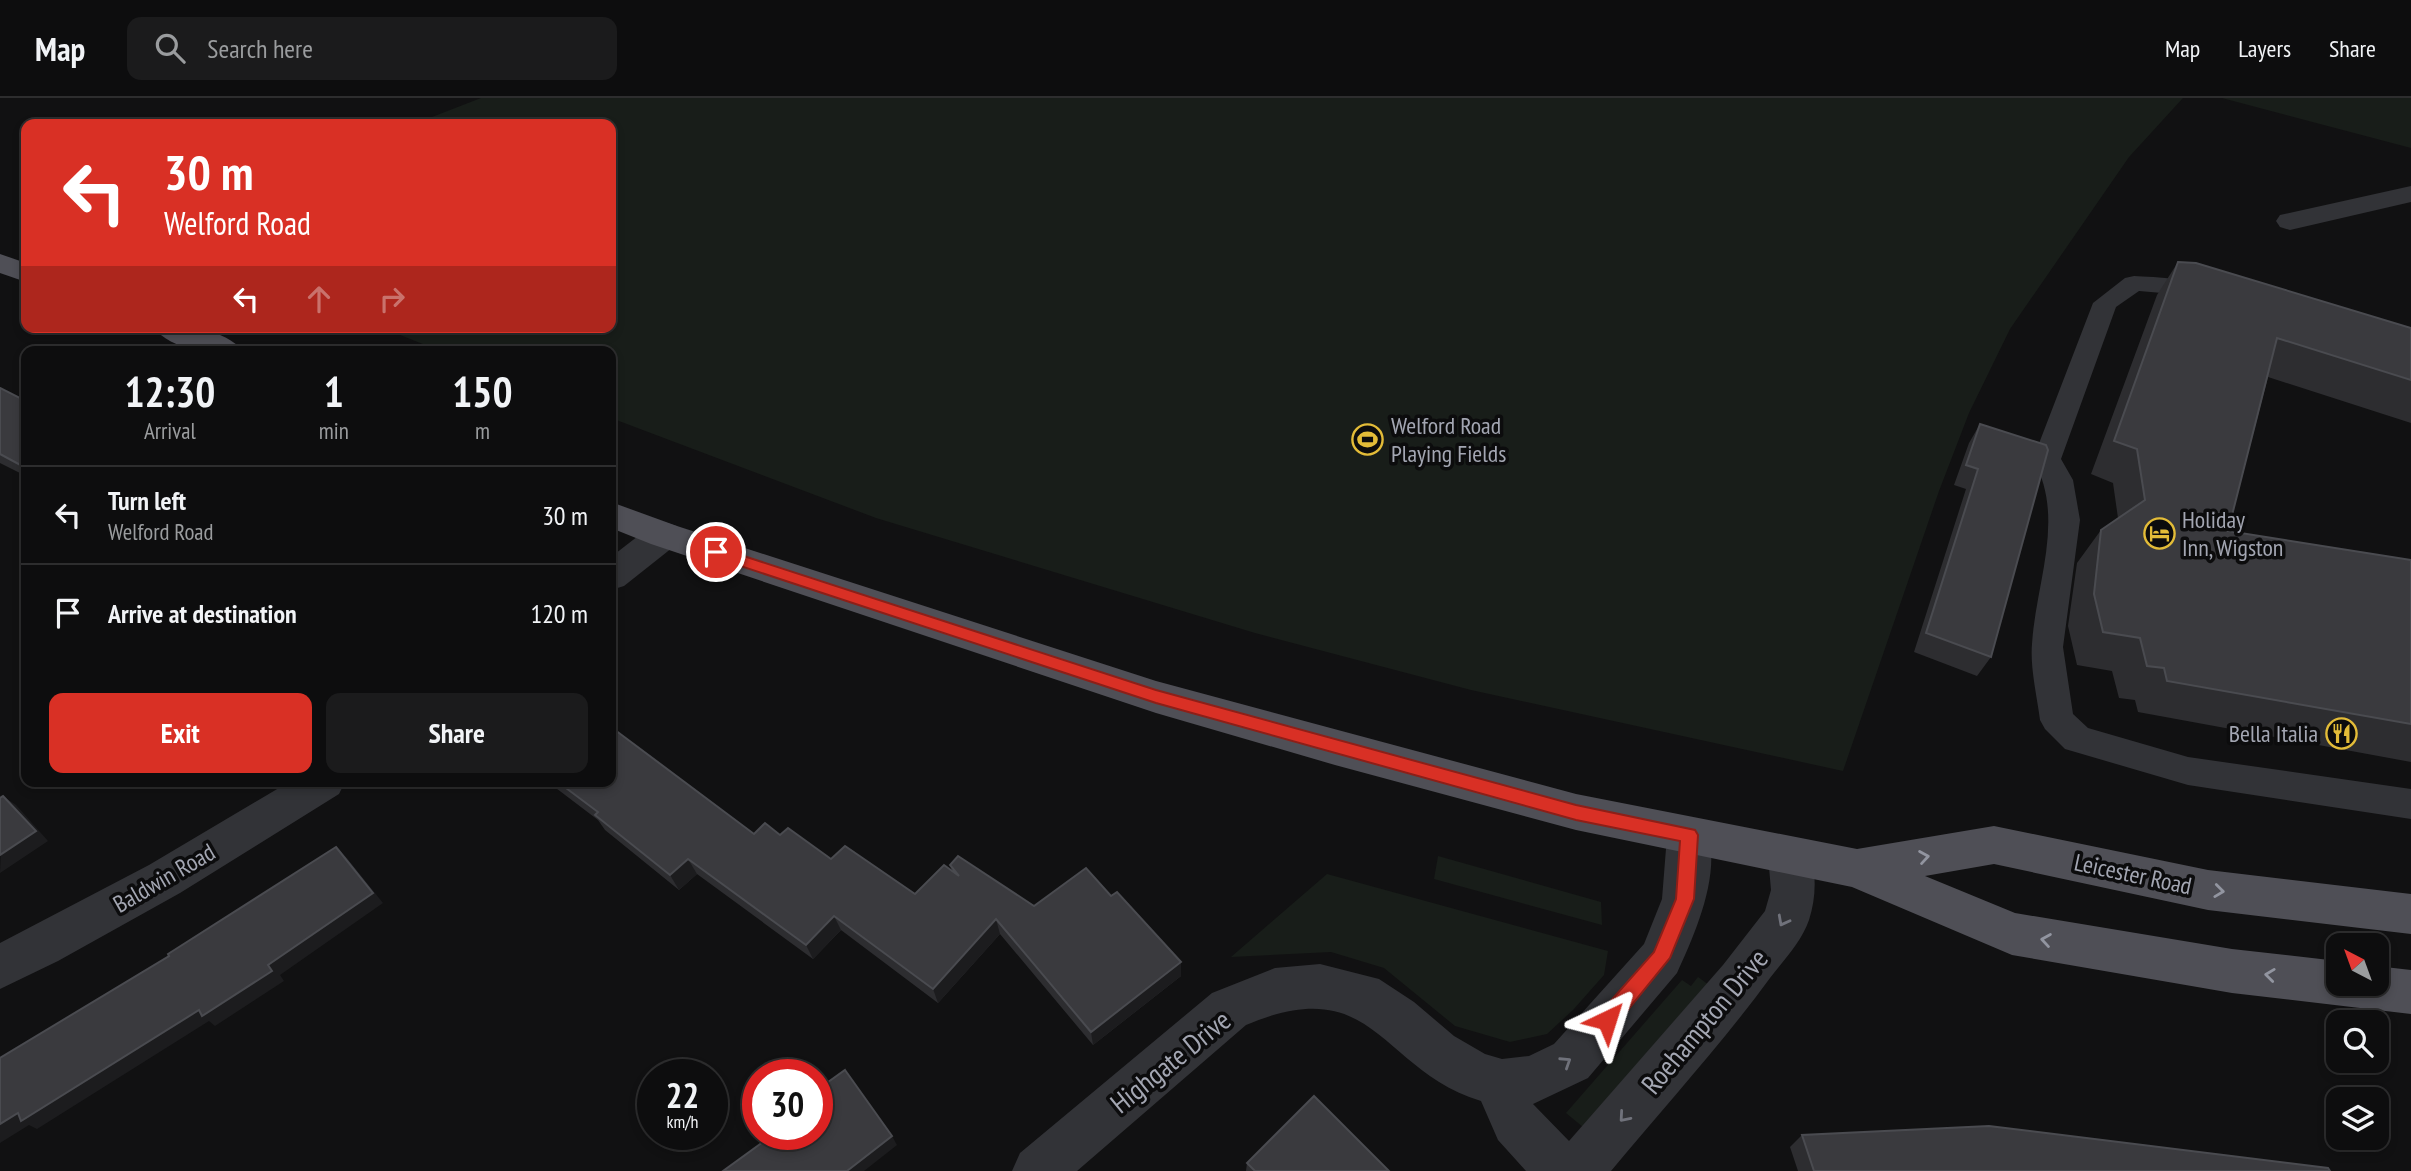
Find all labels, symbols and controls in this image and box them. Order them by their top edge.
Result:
search box [127,17,617,80]
text: Map [35,27,85,70]
icon: search [151,29,189,67]
text: Search here [207,32,313,65]
text: Map [2165,33,2200,64]
text: Layers [2238,33,2291,64]
text: Share [2329,33,2376,64]
text: 30 m [164,140,253,204]
icon: left [49,147,140,238]
text: Welford Road [164,202,311,244]
icon: left [227,280,265,318]
icon: ahead [300,280,338,318]
icon: right [373,280,411,318]
text: 12:30 [124,364,215,419]
text: 1 [324,364,344,419]
text: 150 [452,364,513,419]
place label: Welford Road Playing Fields [1391,410,1506,469]
text: Arrival [144,416,196,445]
text: min [319,416,349,445]
text: m [475,416,490,445]
sports icon: Welford Road Playing Fields [1351,422,1385,456]
text: Turn left [108,484,186,517]
icon: left [49,496,87,534]
text: 30 m [542,499,588,532]
place label: Holiday Inn, Wigston [2182,504,2283,563]
hotel icon: Holiday Inn, Wigston [2142,516,2176,550]
text: Welford Road [108,517,214,546]
pin [686,522,746,582]
icon: arrive [697,533,735,571]
icon: arrive [49,594,87,632]
text: Arrive at destination [108,597,297,630]
text: 120 m [530,597,588,630]
button: Exit [49,693,312,773]
button: Share [326,693,588,773]
restaurant icon: Bella Italia [2324,716,2358,750]
place label: Bella Italia [2229,718,2318,749]
street label: Baldwin Road [107,836,221,920]
street label: Leicester Road [2072,846,2194,902]
one-way arrow [1918,850,1930,865]
one-way arrow [2214,884,2225,899]
one-way arrow [1777,914,1791,927]
one-way arrow [2040,933,2051,948]
north arrow [2326,933,2389,996]
map controls [2326,933,2389,1150]
street label: Roehampton Drive [1632,941,1776,1101]
one-way arrow [2264,968,2276,983]
position arrow [1570,983,1644,1057]
street label: Highgate Drive [1102,1001,1238,1121]
button: search [2326,1010,2389,1073]
one-way arrow [1558,1058,1571,1071]
speed limit sign: 30 [742,1059,833,1150]
text: 22 [666,1072,699,1118]
button: layers [2326,1087,2389,1150]
one-way arrow [1620,1108,1632,1121]
text: km/h [667,1110,698,1133]

